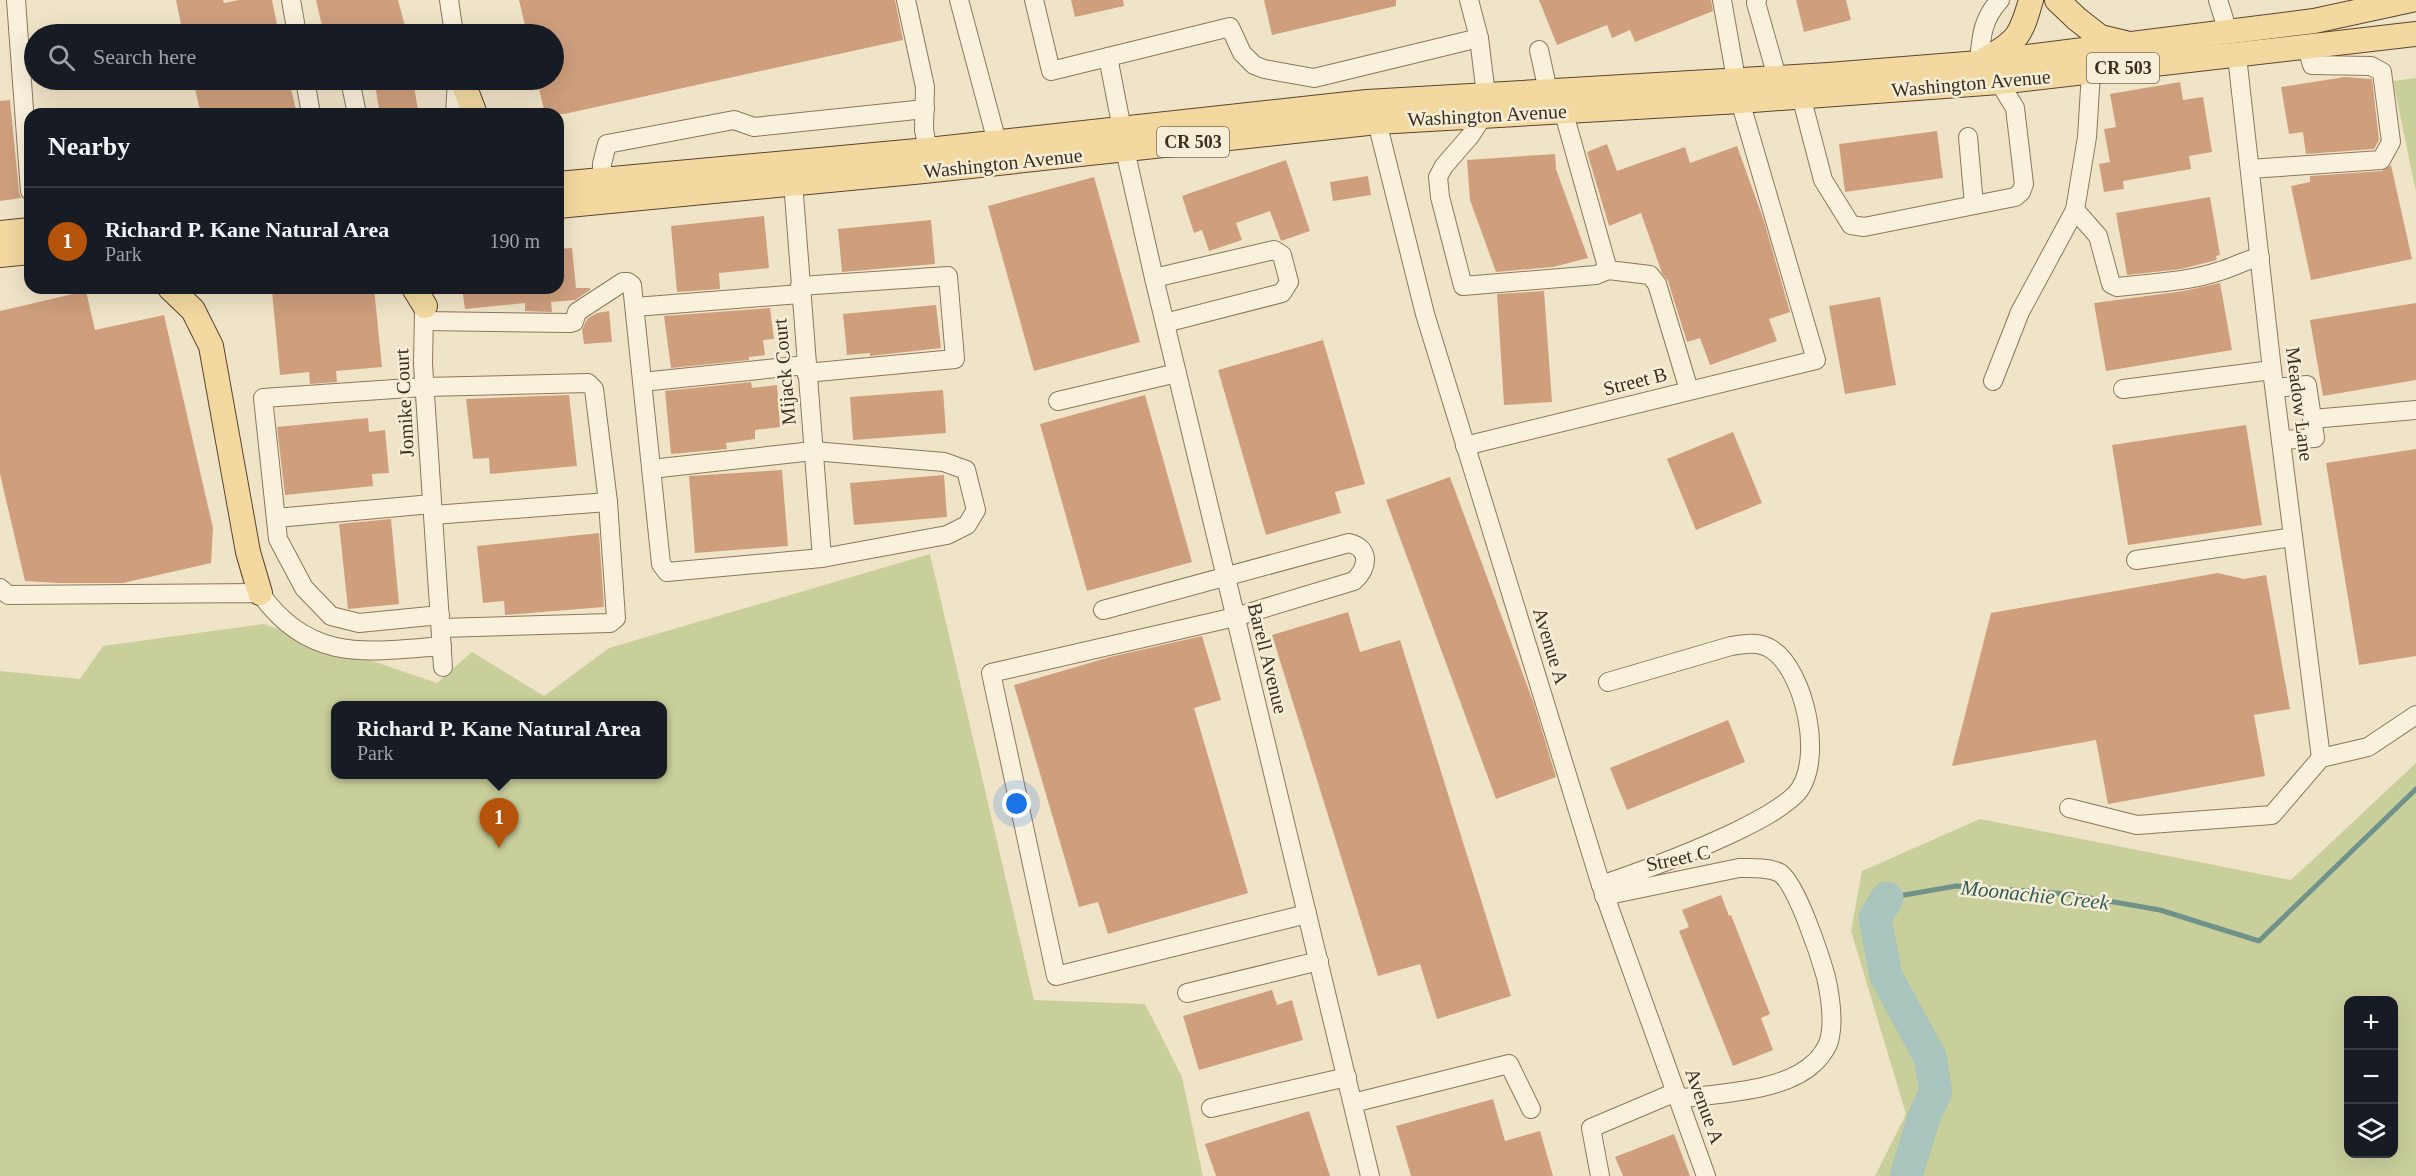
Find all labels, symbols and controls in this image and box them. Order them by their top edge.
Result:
search box [24,24,564,90]
icon: search [45,41,78,74]
text: Search here [93,44,196,69]
road number: CR 503 [2087,53,2159,83]
street label: Washington Avenue [1891,65,2052,102]
street label: Washington Avenue [1407,100,1567,131]
road number: CR 503 [1157,127,1229,157]
text: Nearby [48,132,130,161]
street label: Washington Avenue [922,144,1084,183]
text: Richard P. Kane Natural Area [105,217,389,242]
text: 1 [63,230,73,252]
text: 190 m [489,230,540,252]
text: Park [105,243,142,265]
street label: Mijack Court [768,317,801,426]
street label: Meadow Lane [2282,346,2318,463]
street label: Jomike Court [390,348,418,458]
street label: Street B [1601,362,1669,400]
street label: Barell Avenue [1244,600,1292,716]
street label: Avenue A [1529,605,1573,688]
popup [331,701,667,779]
text: Richard P. Kane Natural Area [357,716,641,741]
text: Park [357,742,394,764]
your location [1002,789,1031,818]
pin: 1 [480,798,518,848]
street label: Street C [1644,840,1712,876]
water label: Moonachie Creek [1959,875,2111,915]
map controls [2344,996,2398,1158]
button: + [2344,996,2398,1050]
button: − [2344,1050,2398,1104]
street label: Avenue A [1681,1065,1729,1147]
button: layers [2344,1104,2398,1158]

